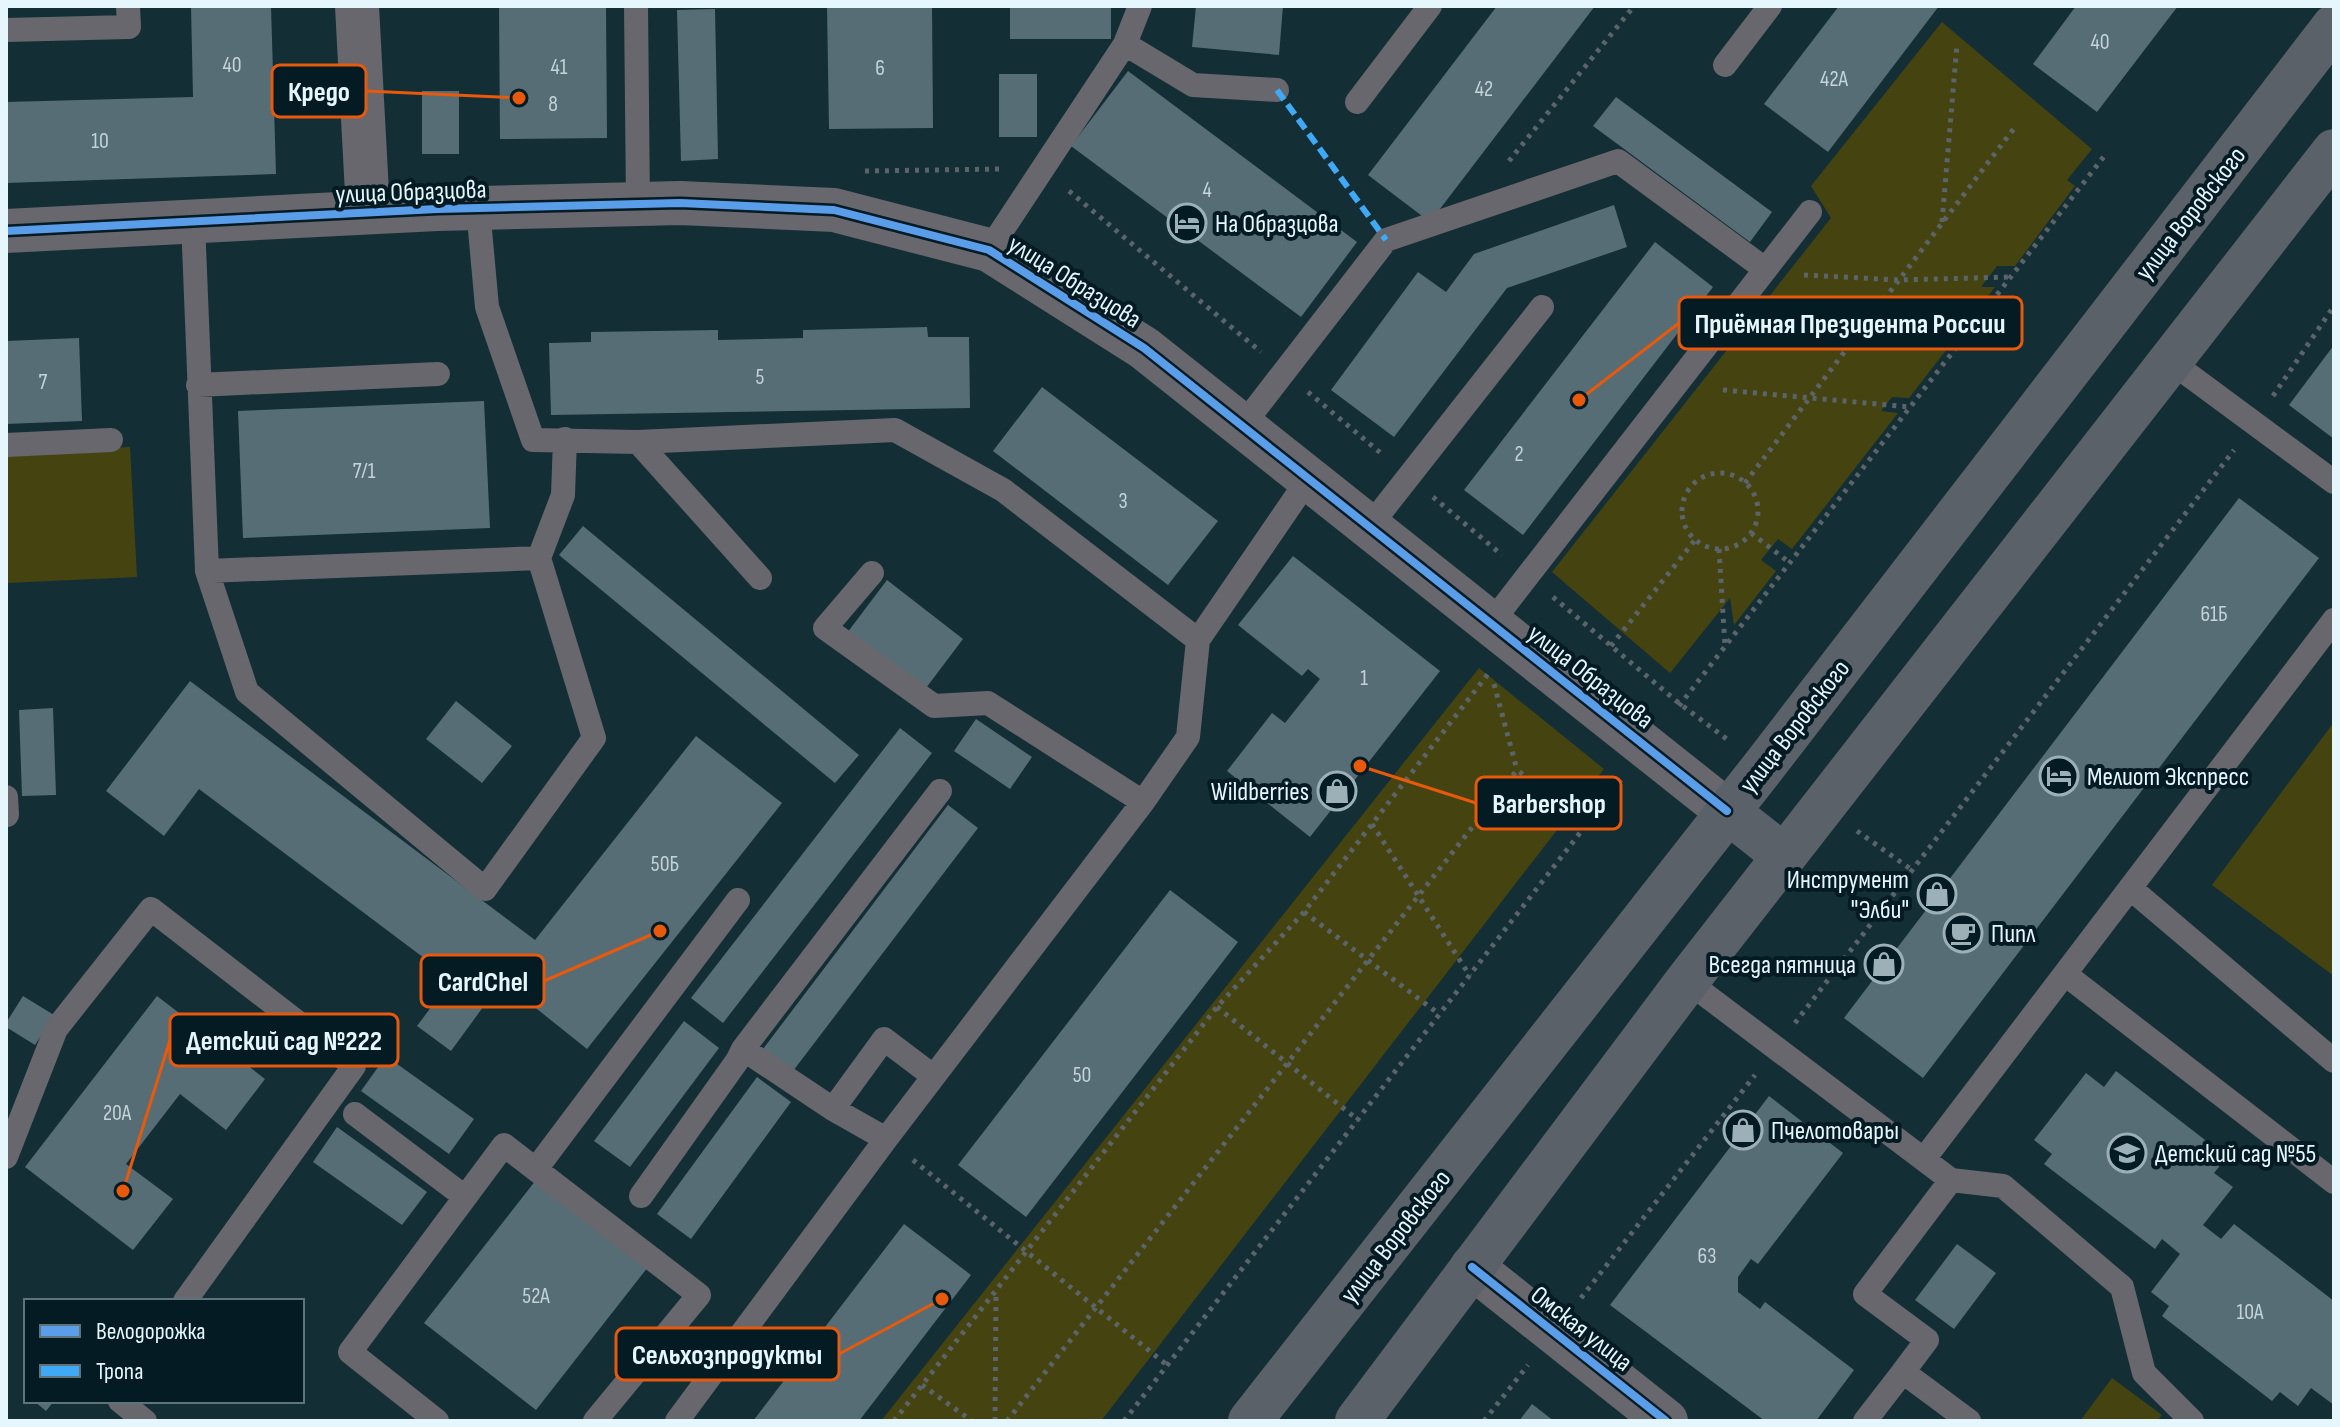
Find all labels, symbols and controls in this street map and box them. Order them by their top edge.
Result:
house number: 40 [2090,29,2110,56]
house number: 40 [222,52,242,79]
house number: 41 [551,54,568,81]
house number: 6 [875,55,885,82]
callout: Кредо [272,65,366,117]
house number: 42А [1820,66,1848,93]
text: Кредо [288,76,350,109]
house number: 42 [1475,76,1493,103]
house number: 8 [548,91,558,118]
house number: 10 [91,128,109,155]
street label: улица Воровского [2129,141,2253,287]
street label: улица Образцова [335,174,487,211]
house number: 4 [1202,177,1212,204]
hotel icon: На Образцова [1166,202,1208,244]
place label: На Образцова [1215,209,1339,240]
street label: улица Образцова [1002,229,1147,335]
callout: Приёмная Президента России [1679,297,2022,349]
text: Приёмная Президента России [1694,308,2006,341]
house number: 5 [756,364,765,391]
house number: 7 [39,369,48,396]
house number: 2 [1514,441,1524,468]
house number: 7/1 [353,458,376,485]
house number: 3 [1118,488,1128,515]
house number: 61Б [2200,601,2228,628]
street label: улица Образцова [1521,618,1659,736]
street label: улица Воровского [1733,654,1857,800]
house number: 1 [1360,665,1368,692]
hotel icon: Мелиот Экспресс [2038,755,2080,797]
place label: Мелиот Экспресс [2087,762,2249,793]
shop icon: Wildberries [1316,770,1358,812]
place label: Wildberries [1211,777,1309,808]
callout: Barbershop [1476,777,1621,829]
text: Barbershop [1492,788,1606,821]
house number: 50Б [651,851,679,878]
place label: Инструмент "Элби" [1787,865,1909,926]
shop icon: Инструмент "Элби" [1916,873,1958,915]
cafe icon: Пипл [1942,912,1984,954]
place label: Пипл [1991,919,2036,950]
shop icon: Всегда пятница [1863,943,1905,985]
place label: Всегда пятница [1708,950,1856,981]
callout: CardChel [421,955,544,1007]
text: CardChel [438,966,528,999]
callout: Детский сад №222 [170,1014,398,1066]
text: Детский сад №222 [186,1025,382,1058]
house number: 50 [1073,1062,1091,1089]
house number: 20А [103,1100,132,1127]
shop icon: Пчелотовары [1722,1109,1764,1151]
place label: Пчелотовары [1771,1116,1899,1147]
school or university icon: Детский сад №55 [2106,1132,2148,1174]
place label: Детский сад №55 [2155,1139,2316,1170]
street label: улица Воровского [1334,1164,1458,1310]
house number: 63 [1698,1243,1716,1270]
street label: Омская улица [1524,1280,1638,1379]
house number: 52А [522,1283,550,1310]
legend [24,1299,304,1403]
house number: 10А [2237,1299,2264,1326]
text: Велодорожка [96,1317,206,1346]
callout: Сельхозпродукты [616,1328,839,1380]
text: Сельхозпродукты [632,1339,822,1372]
text: Тропа [96,1357,143,1386]

